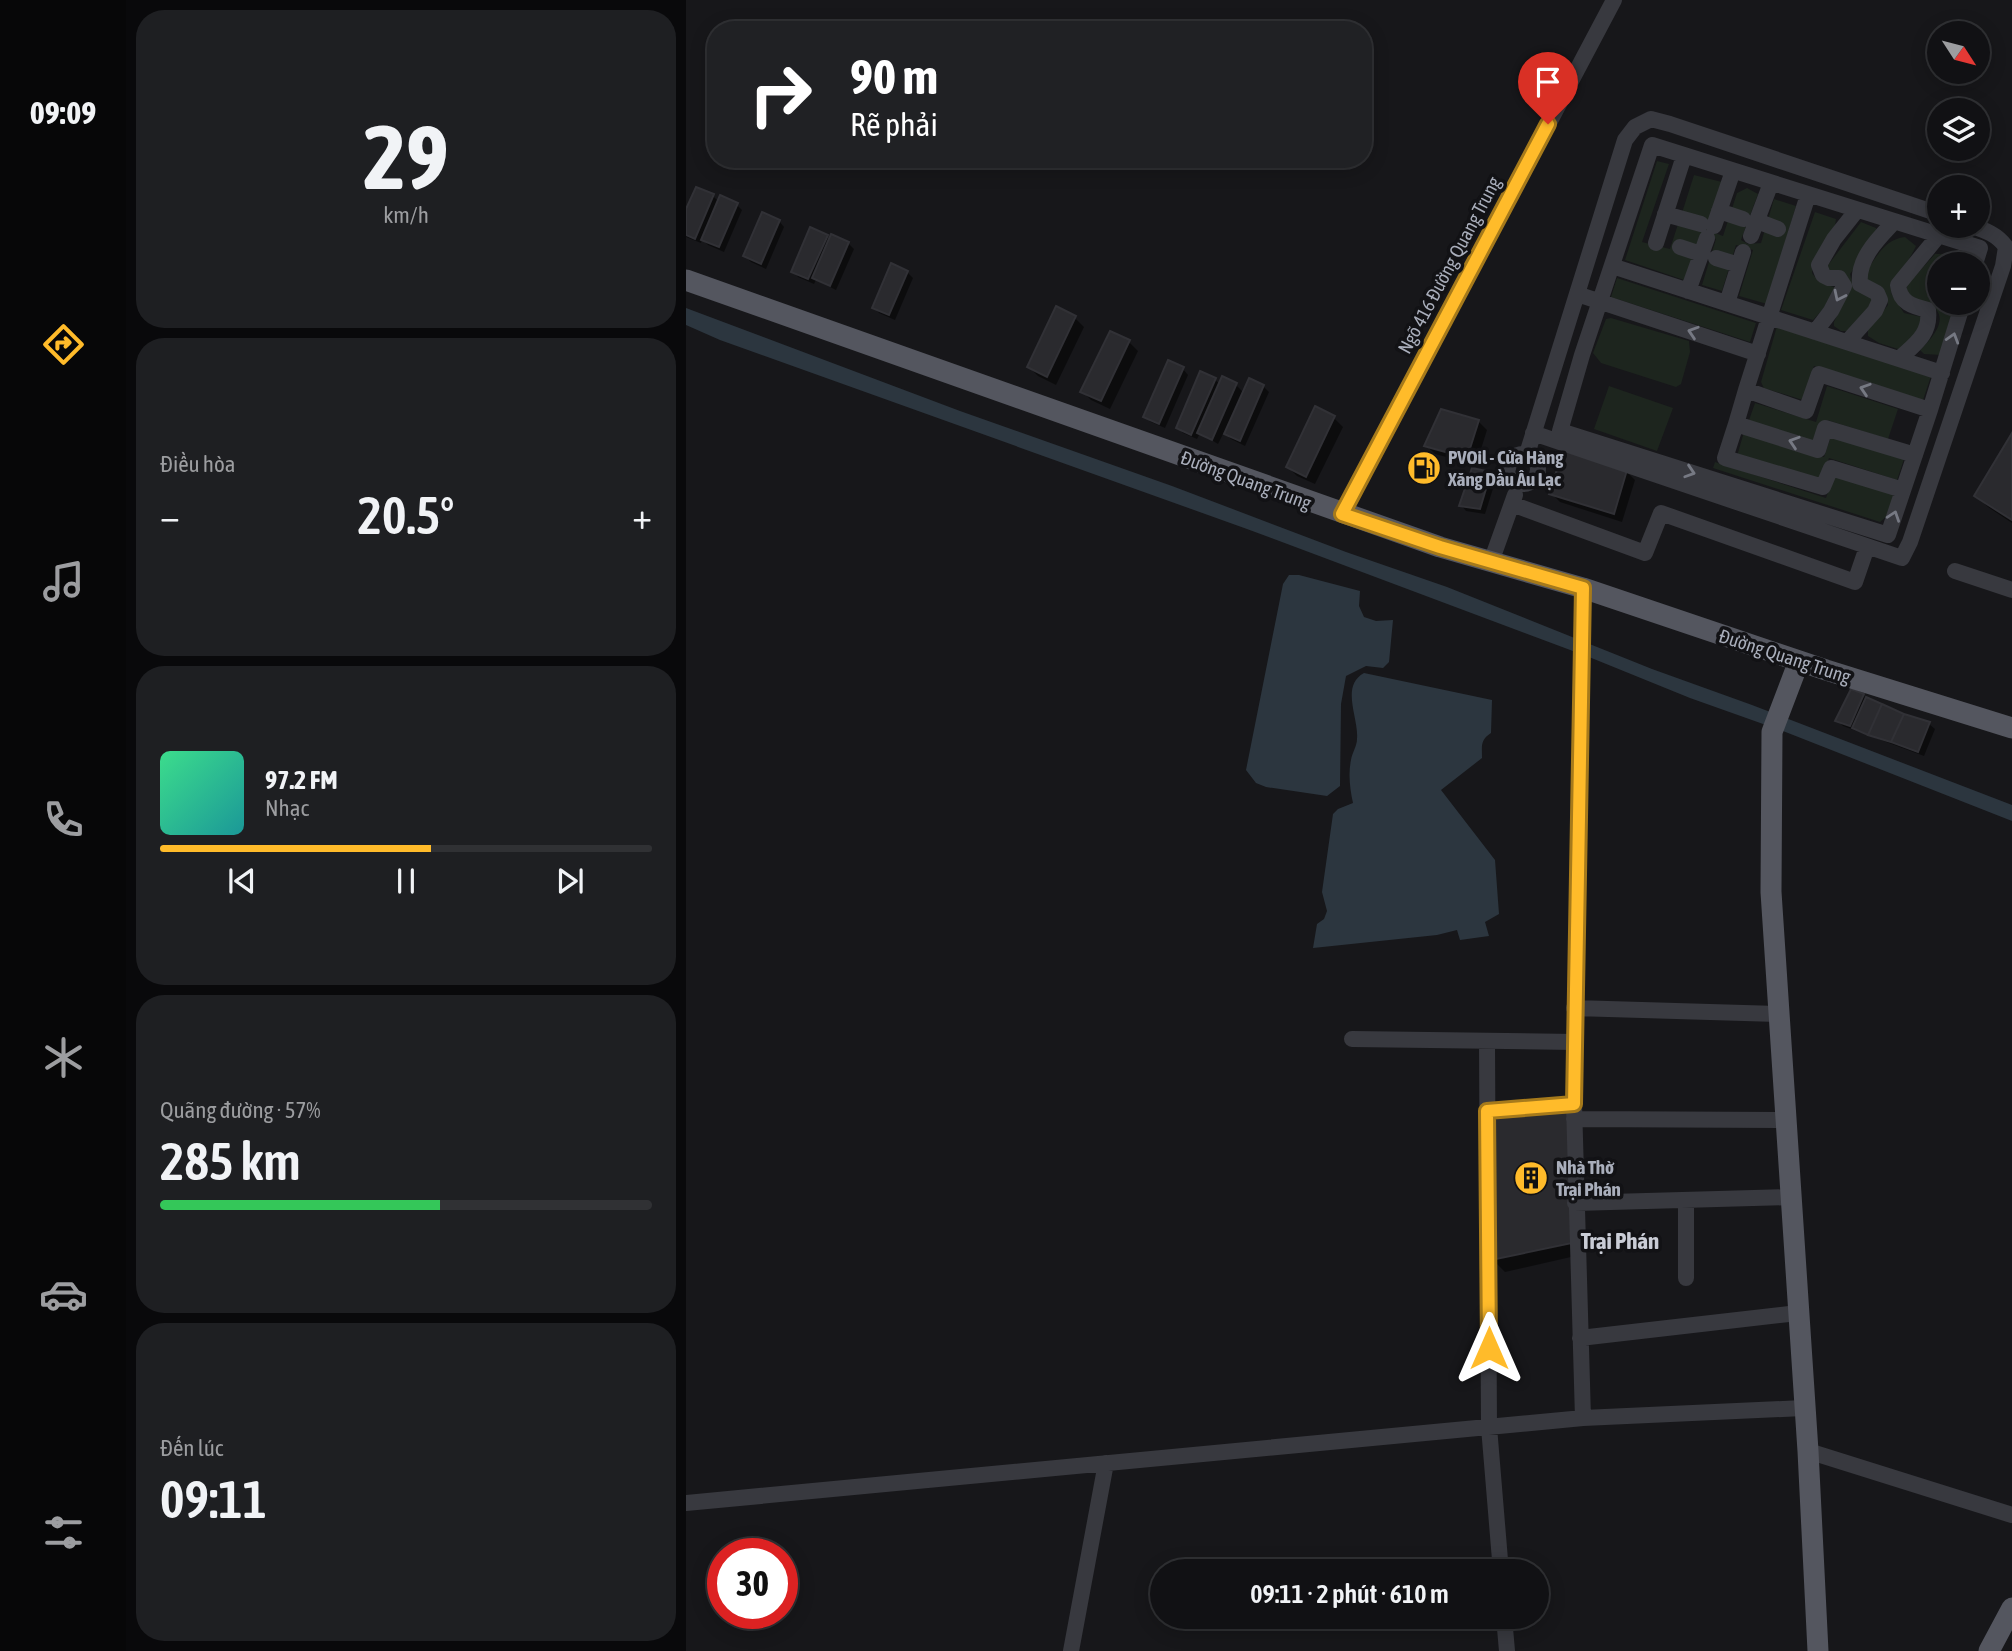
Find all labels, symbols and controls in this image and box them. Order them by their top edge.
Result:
north arrow [1927,21,1990,84]
map controls [1927,21,1990,315]
text: 90 m [850,48,938,104]
icon: right [735,49,826,140]
pin [1518,52,1578,124]
icon: arrive [1529,63,1567,101]
text: 09:09 [30,94,96,131]
button: layers [1927,98,1990,161]
text: 29 [363,104,449,208]
text: Rẽ phải [850,106,938,143]
street label: Ngõ 416 Đường Quang Trung [1393,172,1505,357]
button: + [1927,175,1990,238]
text: km/h [383,202,429,228]
button: − [1927,252,1990,315]
one-way arrow [1833,289,1847,301]
icon: directions [39,320,88,369]
one-way arrow [1687,326,1699,341]
one-way arrow [1944,332,1959,344]
one-way arrow [1860,383,1872,397]
one-way arrow [1788,436,1800,450]
street label: Đường Quang Trung [1178,446,1315,514]
place label: PVOil - Cửa Hàng Xăng Dầu Âu Lạc [1447,446,1564,490]
fuel station icon: PVOil - Cửa Hàng Xăng Dầu Âu Lạc [1405,449,1443,487]
text: Điều hòa [160,451,236,477]
one-way arrow [1683,464,1696,478]
text: 20.5° [358,485,454,545]
text: − [160,494,180,537]
text: + [632,494,652,537]
one-way arrow [1886,511,1900,523]
icon: music [39,557,88,606]
street label: Đường Quang Trung [1716,624,1854,688]
text: 97.2 FM [265,765,338,795]
icon: phone [39,795,88,844]
text: Nhạc [265,795,309,821]
icon: previous [223,862,261,900]
icon: pause [387,862,425,900]
icon: next [551,862,589,900]
icon: climate [39,1033,88,1082]
text: Quãng đường · 57% [160,1097,321,1123]
text: 285 km [160,1131,301,1191]
place label: Nhà Thờ Trại Phán [1556,1156,1621,1200]
building icon: Nhà Thờ Trại Phán [1512,1159,1550,1197]
district label: Trại Phán [1581,1228,1659,1254]
icon: car [39,1270,88,1319]
position arrow [1452,1311,1526,1385]
text: Đến lúc [160,1435,223,1461]
text: 09:11 [160,1469,267,1529]
icon: filters [39,1508,88,1557]
speed limit sign: 30 [707,1538,798,1629]
text: 09:11 · 2 phút · 610 m [1250,1579,1449,1609]

